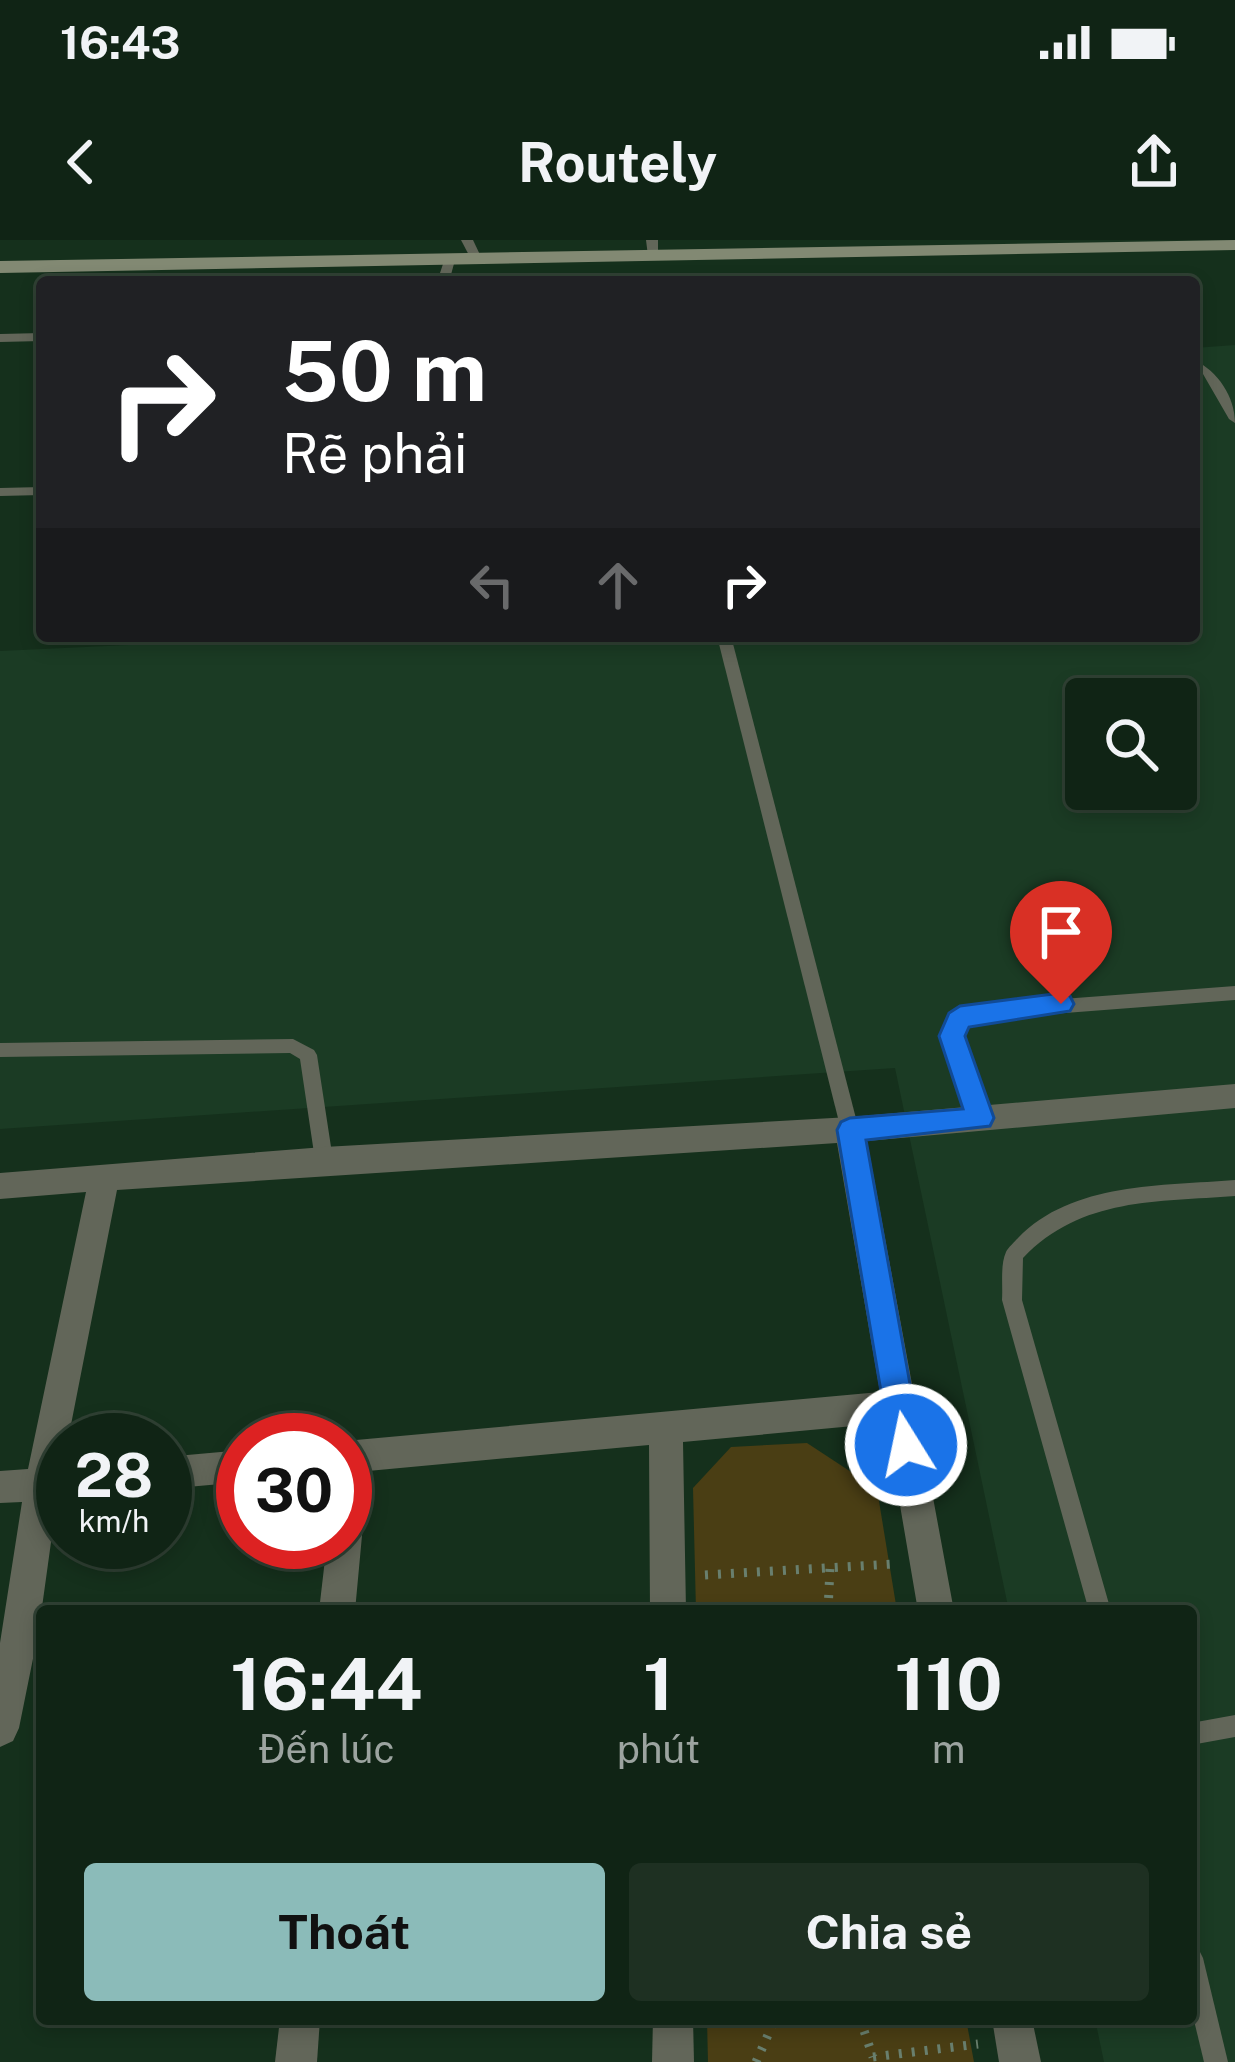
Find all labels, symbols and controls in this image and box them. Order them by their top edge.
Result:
text: 16:43 [60,16,180,69]
icon: back [48,129,114,195]
icon: share [1121,129,1187,195]
text: Routely [518,131,717,194]
text: 50 m [282,321,487,420]
icon: right [84,324,240,480]
text: Rẽ phải [282,422,467,485]
icon: left [459,552,525,618]
icon: ahead [585,552,651,618]
icon: right [711,552,777,618]
map controls [1065,678,1197,810]
button: search [1065,678,1197,810]
pin [1010,881,1112,1004]
icon: arrive [1028,899,1094,965]
position arrow [843,1382,969,1508]
speed limit sign: 30 [216,1413,372,1569]
text: 28 [75,1440,153,1511]
text: km/h [79,1503,149,1539]
text: 16:44 [230,1642,422,1726]
text: 1 [643,1642,674,1726]
text: 110 [895,1642,1003,1726]
text: Đến lúc [258,1726,395,1772]
text: phút [617,1726,700,1772]
text: m [932,1726,965,1772]
button: Thoát [84,1863,605,2001]
button: Chia sẻ [629,1863,1149,2001]

